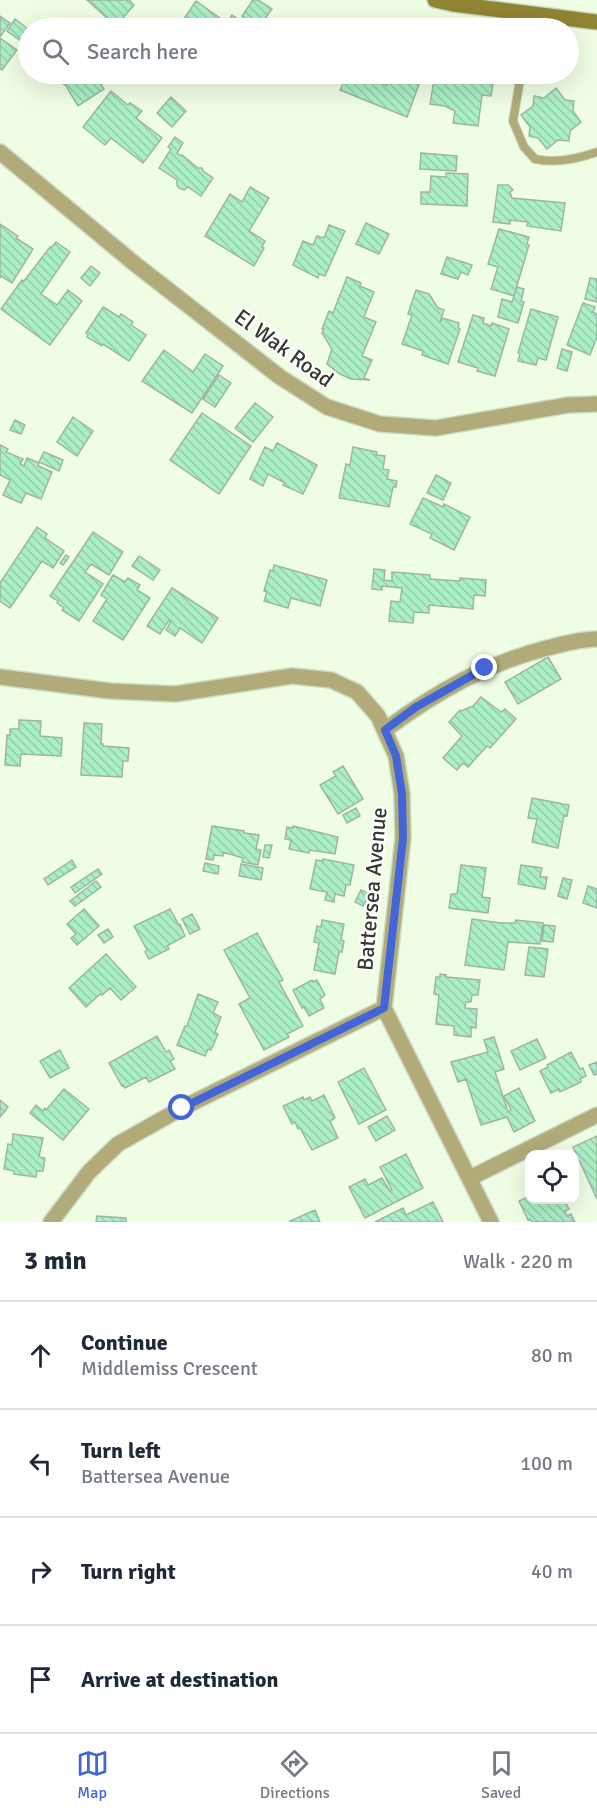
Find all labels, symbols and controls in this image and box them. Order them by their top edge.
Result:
search box [18,18,579,84]
icon: search [39,35,72,68]
text: Search here [87,38,198,65]
street label: El Wak Road [229,303,339,393]
route end [471,654,497,680]
street label: Battersea Avenue [351,806,393,972]
route start [168,1094,194,1120]
map controls [525,1150,579,1204]
button: locate [525,1150,579,1204]
text: 3 min [24,1245,87,1277]
text: Walk · 220 m [463,1249,573,1274]
text: Continue [81,1329,168,1356]
icon: ahead [24,1339,57,1372]
text: 80 m [531,1343,573,1368]
text: Middlemiss Crescent [81,1356,258,1381]
text: Turn left [81,1437,161,1464]
icon: left [24,1447,57,1480]
text: 100 m [520,1451,573,1476]
text: Battersea Avenue [81,1464,230,1489]
icon: right [24,1555,57,1588]
text: Turn right [81,1558,176,1585]
text: 40 m [531,1559,573,1584]
icon: arrive [24,1663,57,1696]
text: Arrive at destination [81,1666,278,1693]
tab: Map [76,1747,109,1803]
tab: Directions [260,1747,330,1803]
tab: Saved [481,1747,521,1803]

